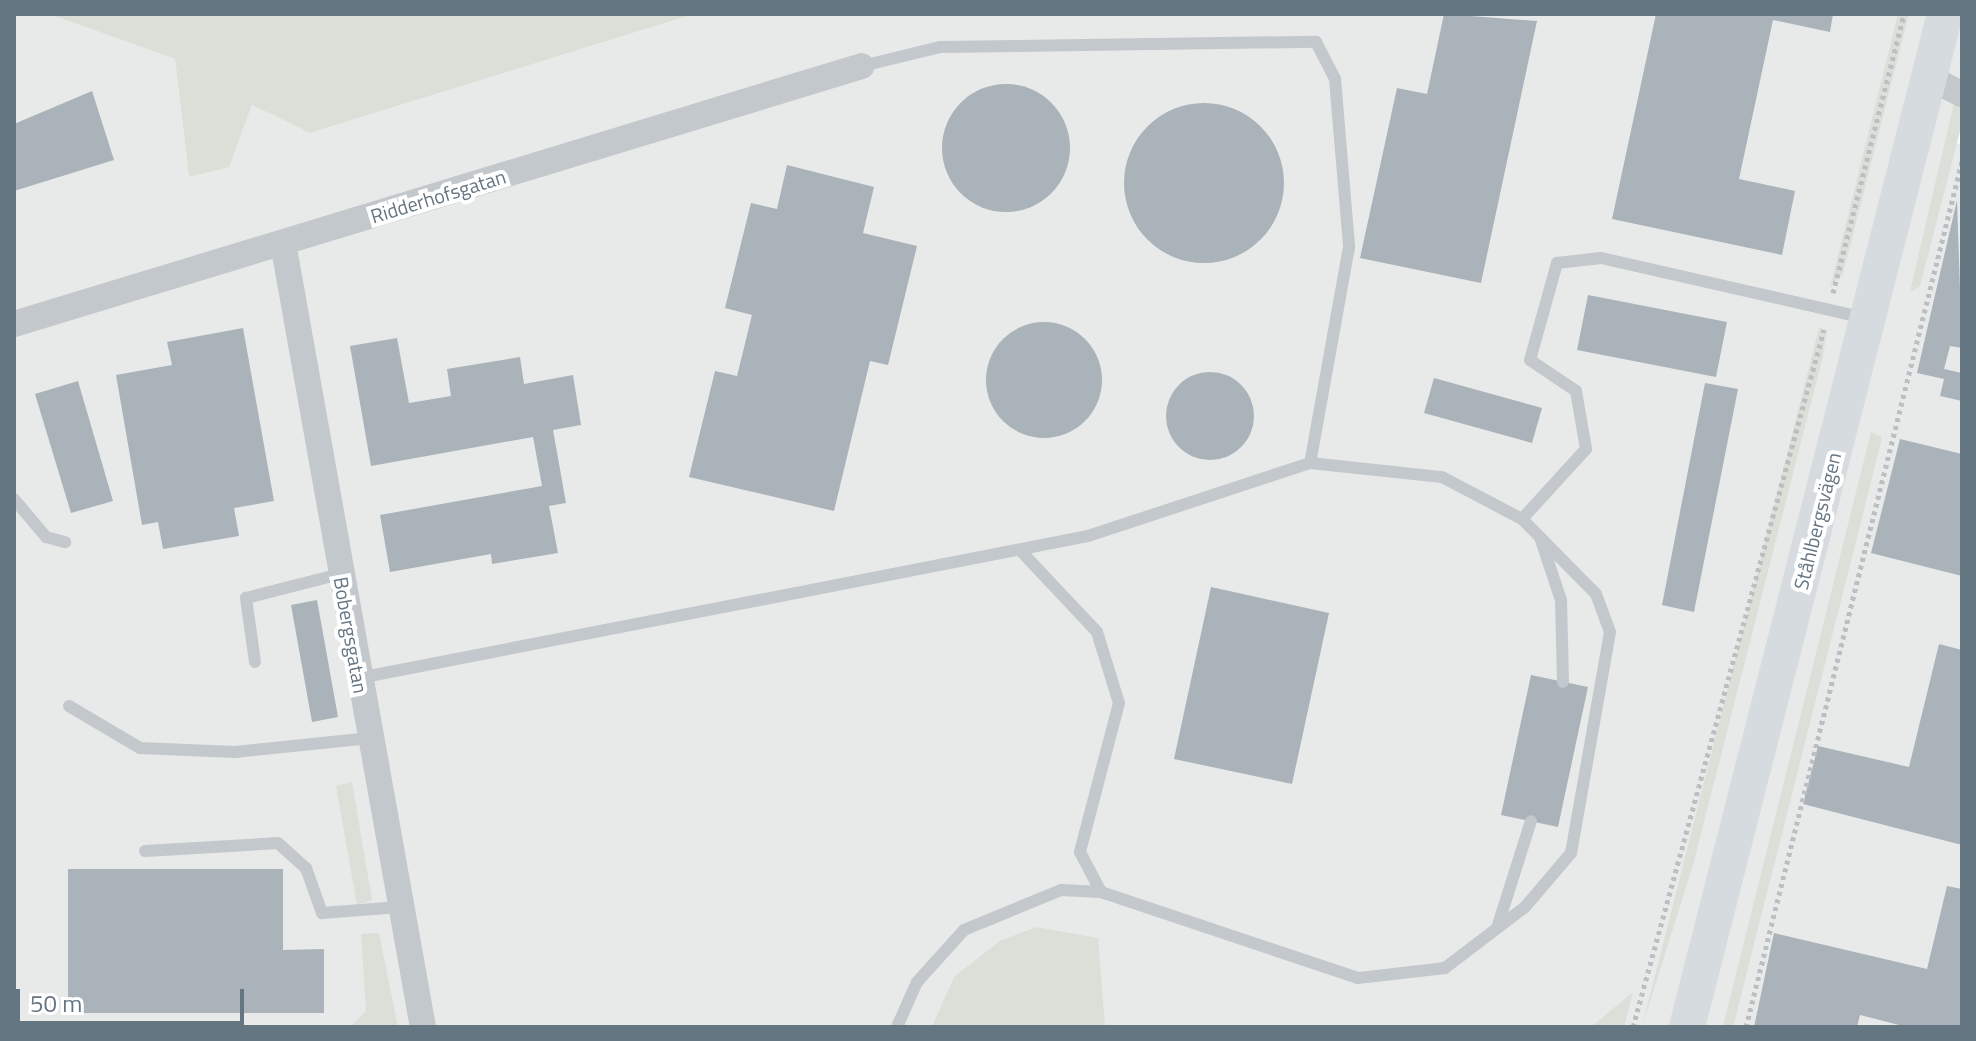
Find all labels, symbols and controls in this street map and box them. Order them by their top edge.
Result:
street label: Ridderhofsgatan [368,164,508,228]
street label: Ståhlbergsvägen [1788,450,1846,592]
street label: Bobergsgatan [329,575,373,695]
scale bar [20,973,248,1023]
text: 50 m [30,985,82,1021]

